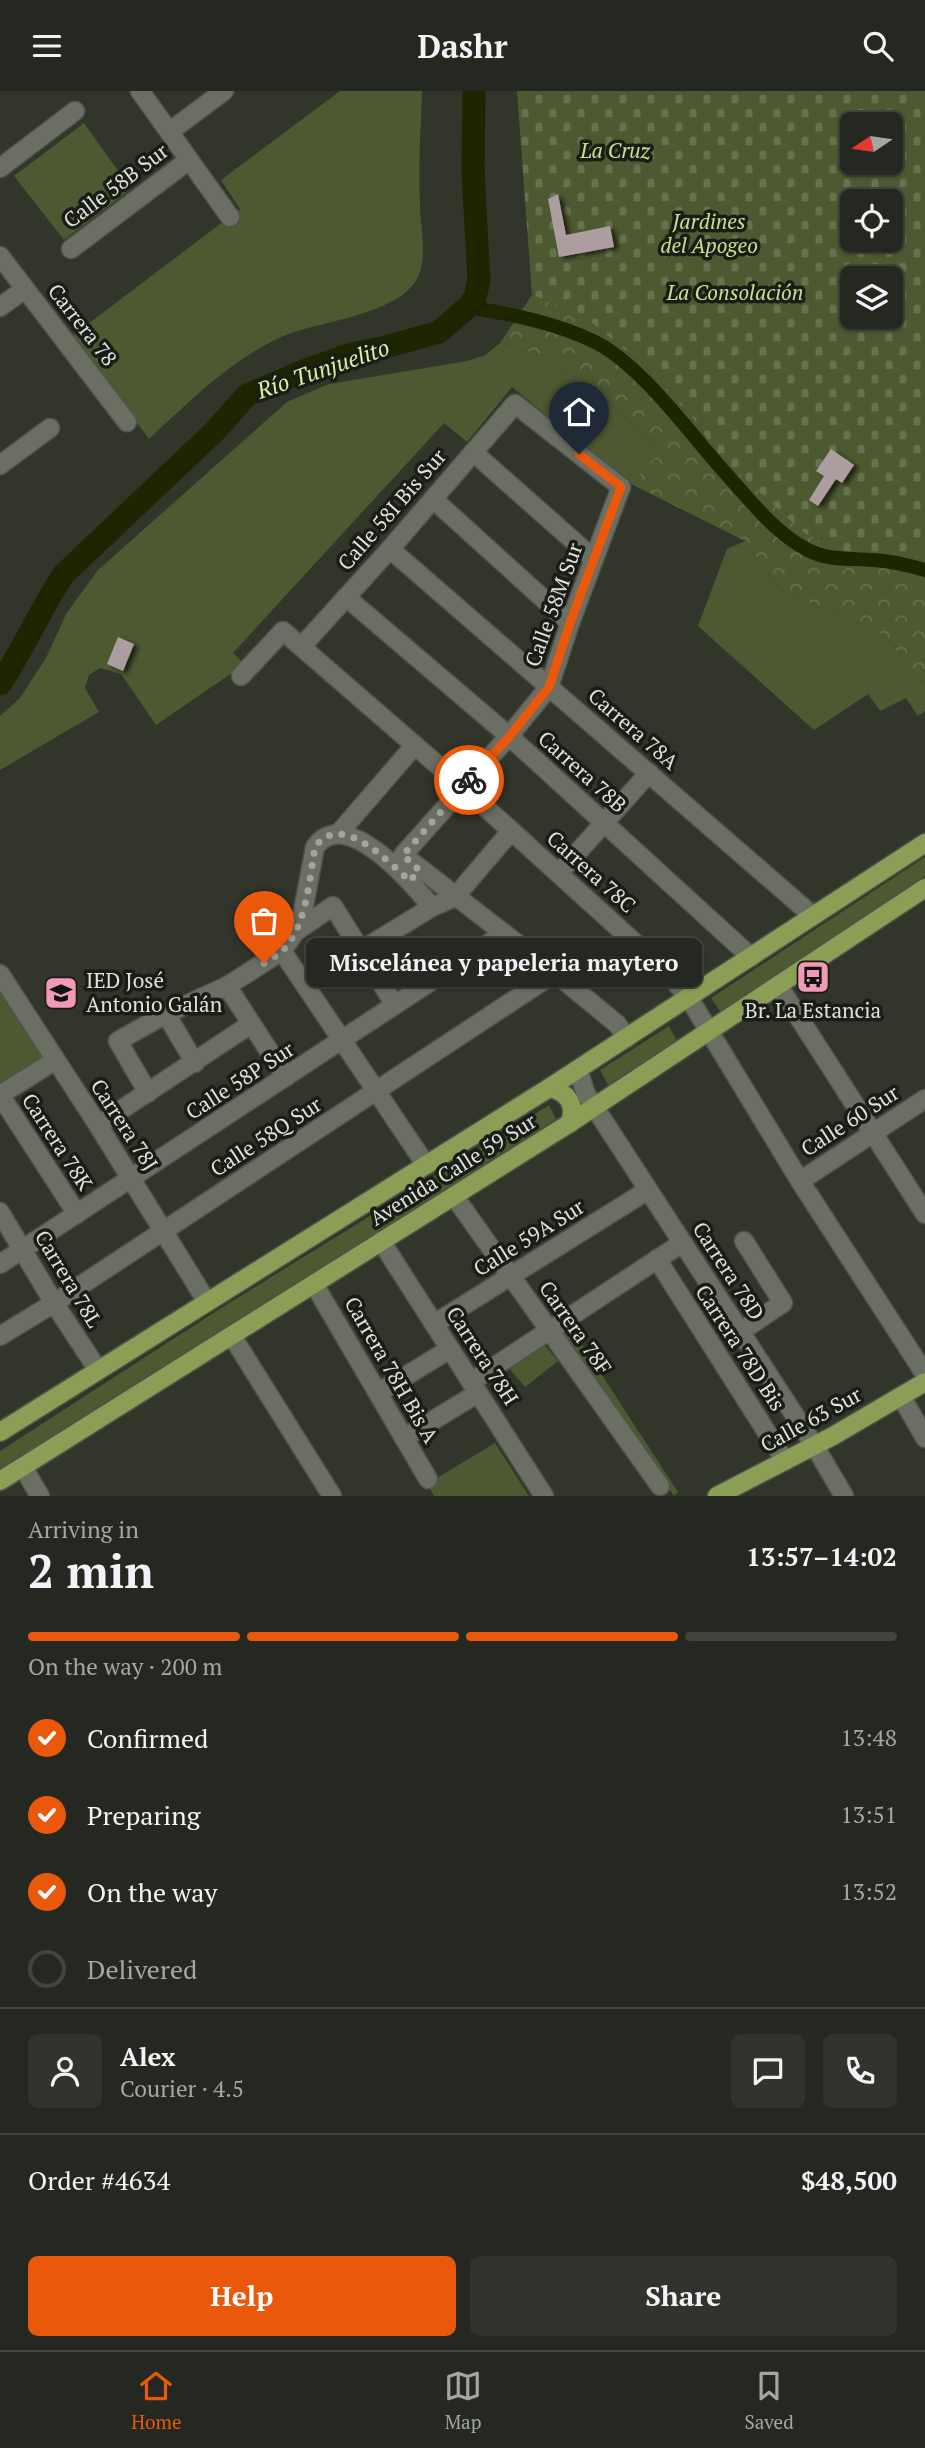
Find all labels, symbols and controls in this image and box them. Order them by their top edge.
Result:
text: Dashr [417,25,508,67]
icon: menu [28,27,66,65]
icon: search [859,27,897,65]
north arrow [840,112,903,175]
map controls [840,112,903,329]
park label: La Cruz [579,136,651,164]
street label: Calle 58B Sur [57,137,173,234]
button: locate [840,189,903,252]
park label: Jardines del Apogeo [660,207,758,259]
button: layers [840,266,903,329]
street label: Carrera 78 [42,278,124,371]
park label: La Consolación [666,278,803,306]
water label: Río Tunjuelito [251,331,393,406]
pin [549,382,609,454]
icon: home [560,393,598,431]
street label: Calle 58I Bis Sur [331,443,452,576]
street label: Calle 58M Sur [518,539,588,670]
street label: Carrera 78A [582,681,685,776]
street label: Carrera 78B [532,724,633,818]
courier [434,745,504,815]
icon: bike [450,761,488,799]
street label: Carrera 78C [541,824,642,919]
pin [234,891,294,963]
icon: bag [245,902,283,940]
callout: Miscelánea y papeleria maytero [306,939,702,987]
text: Miscelánea y papeleria maytero [330,947,678,978]
bus stop icon: Br. La Estancia [794,958,832,996]
place label: IED José Antonio Galán [86,966,223,1018]
school or university icon: IED José Antonio Galán [42,974,80,1012]
place label: Br. La Estancia [745,996,882,1024]
street label: Calle 58P Sur [180,1035,299,1126]
street label: Carrera 78J [85,1073,165,1176]
street label: Calle 60 Sur [795,1078,904,1162]
street label: Carrera 78K [16,1087,100,1196]
street label: Calle 58Q Sur [205,1090,326,1182]
street label: Avenida Calle 59 Sur [364,1107,541,1232]
street label: Calle 59A Sur [468,1192,589,1282]
street label: Carrera 78D [687,1216,771,1325]
street label: Carrera 78L [29,1225,109,1333]
street label: Carrera 78F [533,1275,618,1380]
street label: Carrera 78D Bis [690,1279,792,1416]
street label: Carrera 78H Bis A [339,1291,446,1448]
street label: Carrera 78H [441,1301,525,1410]
street label: Calle 63 Sur [755,1380,866,1458]
text: Arriving in [28,1514,139,1545]
text: 13:57–14:02 [746,1539,897,1573]
text: 2 min [28,1540,154,1601]
text: On the way · 200 m [28,1651,222,1682]
icon: check [28,1719,66,1757]
text: Confirmed [87,1721,208,1755]
text: 13:48 [840,1722,897,1753]
icon: check [28,1796,66,1834]
text: Preparing [87,1798,200,1832]
text: 13:51 [840,1799,897,1830]
icon: check [28,1873,66,1911]
text: On the way [87,1875,218,1909]
text: 13:52 [840,1876,897,1907]
text: Delivered [87,1952,197,1986]
button: person [28,2034,102,2108]
button: chat [731,2034,805,2108]
button: phone [823,2034,897,2108]
text: Alex [120,2039,176,2073]
text: Courier · 4.5 [120,2073,244,2104]
text: Order #4634 [28,2163,170,2197]
text: $48,500 [801,2163,897,2197]
button: Help [28,2256,456,2336]
button: Share [470,2256,897,2336]
tab: Home [131,2367,182,2434]
tab: Map [444,2367,482,2434]
tab: Saved [745,2367,794,2434]

